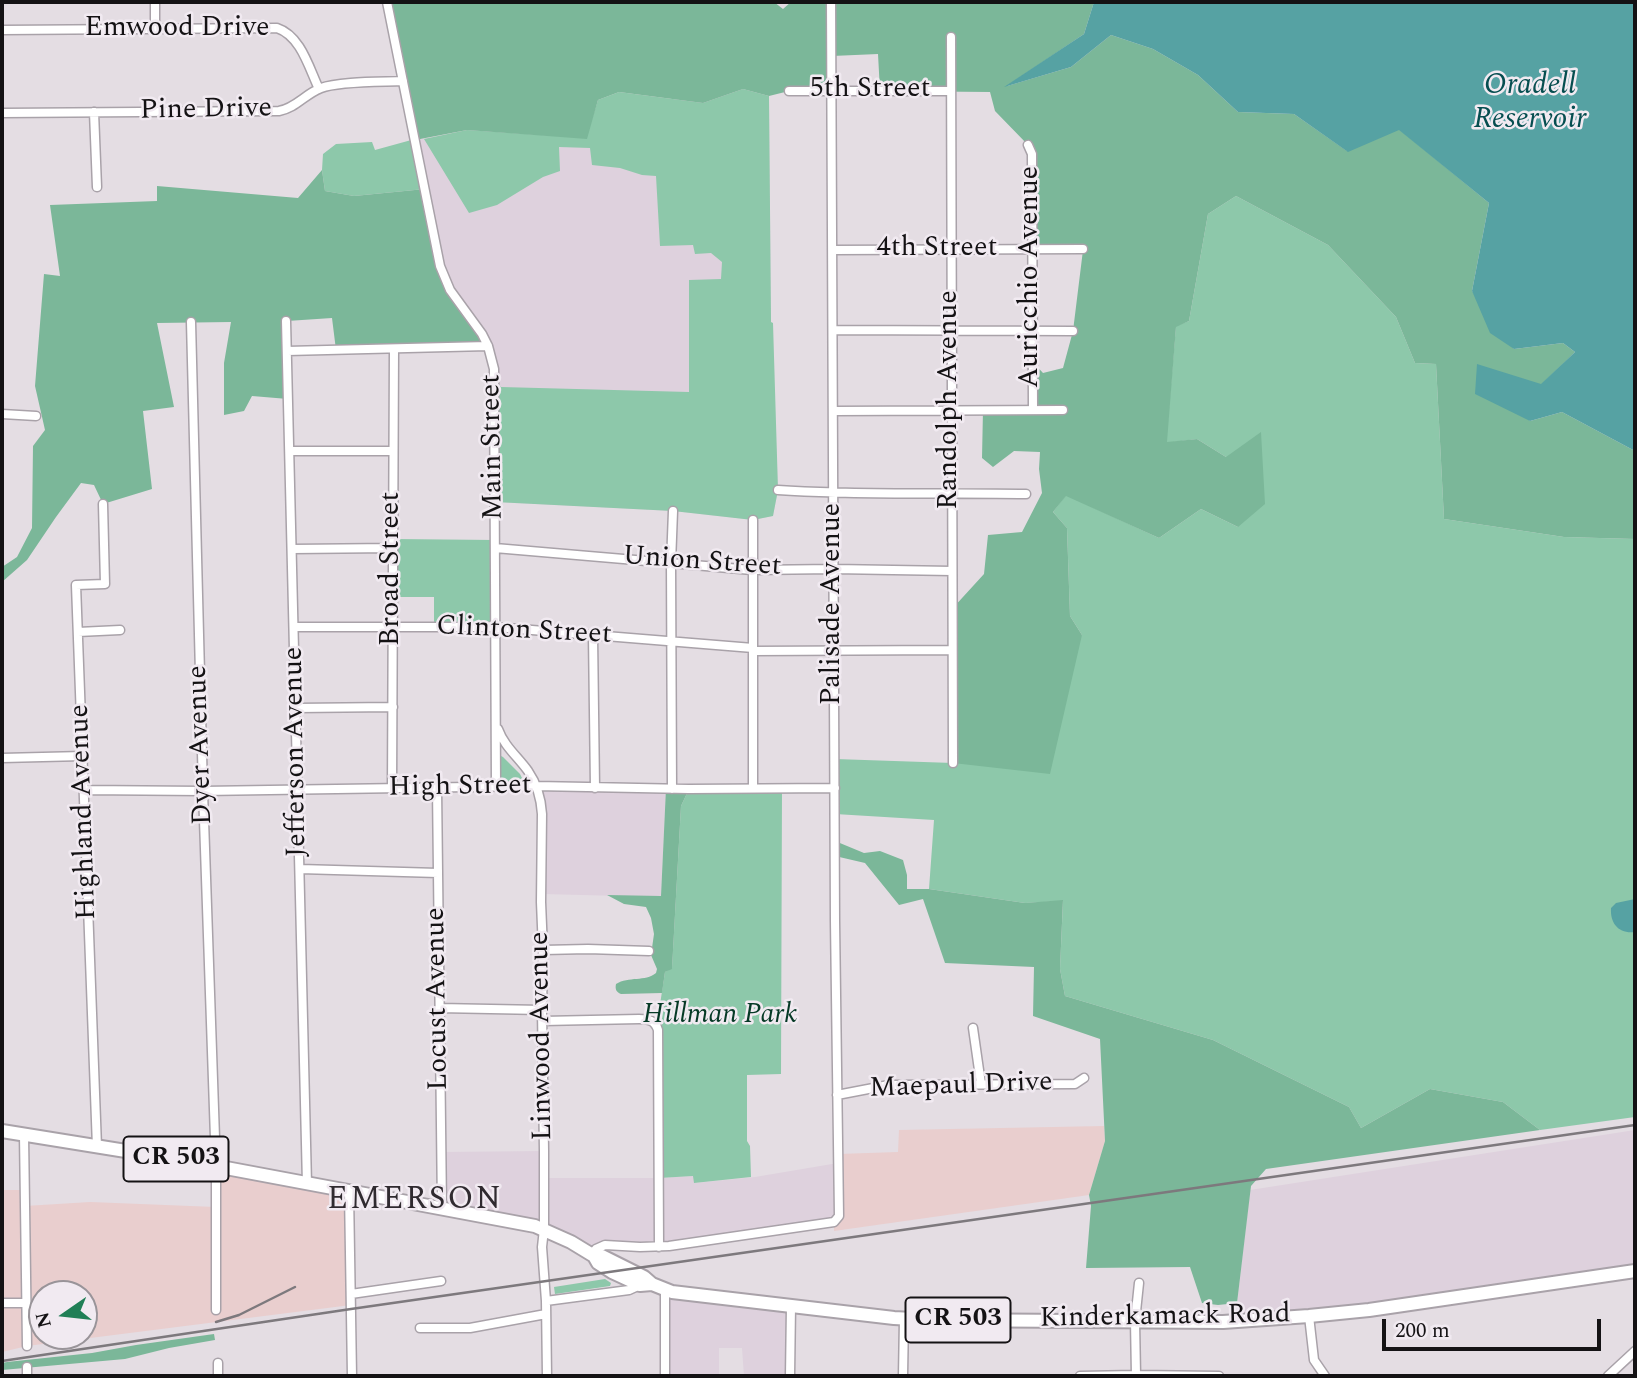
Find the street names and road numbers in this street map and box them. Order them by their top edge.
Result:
street label: Emwood Drive [85,13,269,47]
street label: 5th Street [810,74,930,108]
street label: Pine Drive [140,93,272,129]
street label: Auricchio Avenue [1015,166,1049,388]
street label: 4th Street [877,233,997,267]
street label: Randolph Avenue [934,290,968,510]
street label: Main Street [476,374,512,520]
street label: Broad Street [376,492,410,646]
street label: Palisade Avenue [817,503,851,705]
street label: Union Street [622,541,782,585]
street label: Clinton Street [436,611,612,653]
street label: Jefferson Avenue [278,646,316,858]
street label: Dyer Avenue [182,665,222,825]
street label: Highland Avenue [64,703,106,921]
street label: High Street [388,770,532,806]
street label: Locust Avenue [421,907,457,1091]
street label: Linwood Avenue [524,931,562,1141]
street label: Maepaul Drive [869,1067,1053,1107]
road number: CR 503 [124,1136,228,1182]
road number: CR 503 [906,1298,1010,1343]
street label: Kinderkamack Road [1039,1299,1291,1337]

